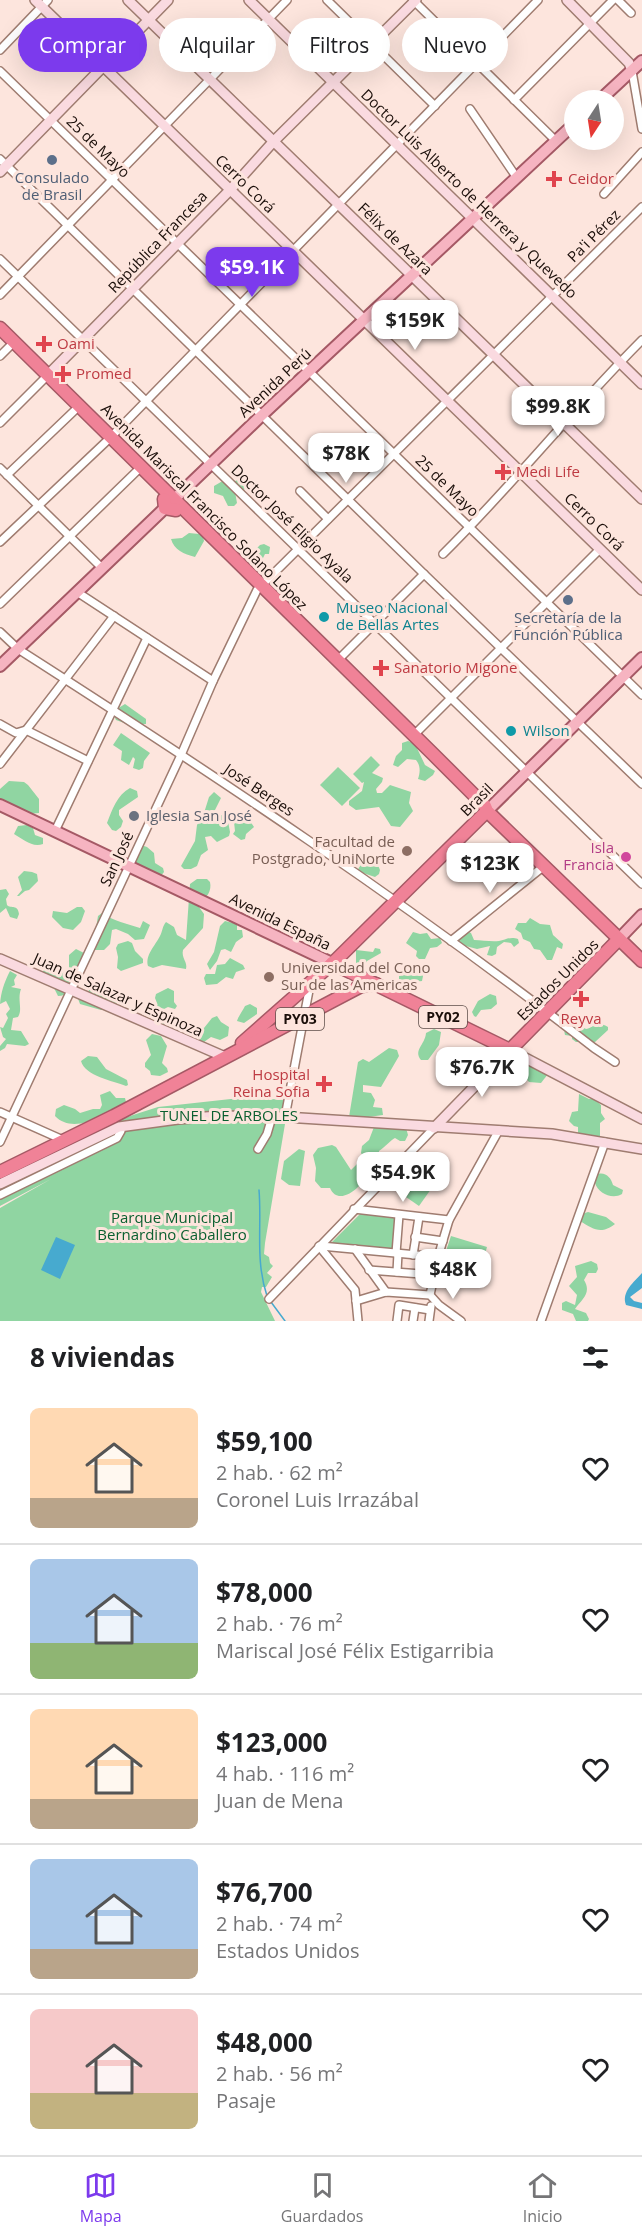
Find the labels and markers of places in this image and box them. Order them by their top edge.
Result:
marker: Consulado de Brasil [45,153,59,167]
place label: Consulado de Brasil [15,167,89,204]
place label: Ceidor [568,168,614,188]
marker: Ceidor [545,170,563,188]
pin: $59.1K [203,247,301,298]
pin: $159K [373,300,457,351]
place label: Oami [57,333,95,353]
marker: Oami [35,335,53,353]
place label: Promed [76,363,132,383]
marker: Promed [54,365,72,383]
pin: $99.8K [509,386,607,437]
pin: $78K [310,433,382,484]
place label: Medi Life [516,461,580,481]
marker: Medi Life [494,463,512,481]
marker: Secretaría de la Función Pública [561,593,575,607]
place label: Museo Nacional de Bellas Artes [336,597,448,634]
place label: Secretaría de la Función Pública [513,607,623,644]
marker: Museo Nacional de Bellas Artes [317,610,331,624]
place label: Sanatorio Migone [394,657,517,677]
marker: Sanatorio Migone [372,659,390,677]
place label: Wilson [523,720,570,740]
marker: Wilson [504,724,518,738]
place label: Iglesia San José [146,805,252,825]
marker: Iglesia San José [127,809,141,823]
place label: Facultad de Postgrado, UniNorte [252,831,395,868]
place label: Isla Francia [563,837,614,874]
pin: $123K [448,843,532,894]
marker: Facultad de Postgrado, UniNorte [400,844,414,858]
marker: Isla Francia [619,850,633,864]
place label: Universidad del Cono Sur de las Americas [281,957,430,994]
marker: Universidad del Cono Sur de las Americas [262,970,276,984]
marker: Reyva [572,990,590,1008]
place label: Reyva [560,1008,602,1028]
pin: $76.7K [433,1047,531,1098]
place label: Hospital Reina Sofia [233,1064,310,1101]
marker: Hospital Reina Sofia [315,1075,333,1093]
pin: $54.9K [354,1152,452,1203]
pin: $48K [417,1249,489,1300]

